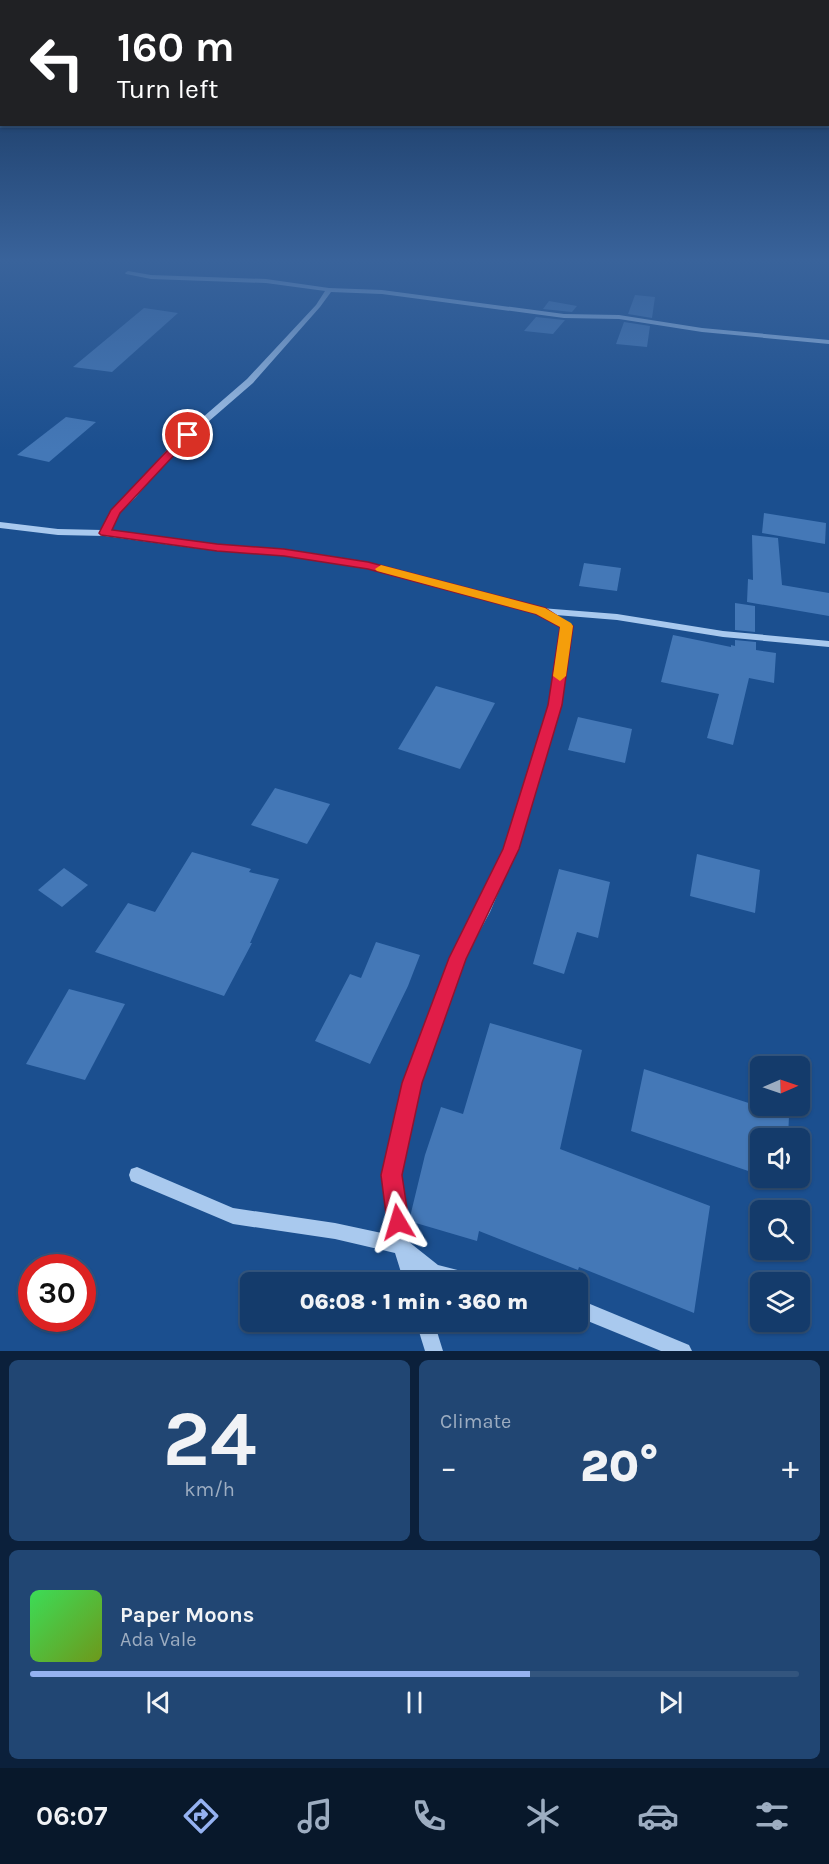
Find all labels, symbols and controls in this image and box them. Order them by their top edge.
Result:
text: 160 m [117,22,235,72]
icon: left [18,24,96,102]
text: Turn left [117,73,218,105]
pin [162,409,213,460]
icon: arrive [171,418,204,451]
north arrow [750,1056,810,1116]
map controls [750,1056,810,1332]
button: sound [750,1128,810,1188]
position arrow [366,1190,430,1254]
button: search [750,1200,810,1260]
speed limit sign: 30 [18,1254,96,1332]
button: layers [750,1272,810,1332]
text: 06:08 · 1 min · 360 m [300,1289,528,1315]
text: 24 [163,1393,256,1485]
text: Climate [440,1410,511,1433]
text: 20° [580,1440,659,1492]
text: − [440,1448,457,1486]
text: + [782,1448,799,1486]
text: km/h [184,1478,235,1501]
text: Paper Moons [120,1602,254,1628]
text: Ada Vale [120,1628,197,1651]
icon: previous [142,1686,175,1719]
icon: pause [398,1686,431,1719]
icon: next [654,1686,687,1719]
icon: directions [180,1795,222,1837]
icon: music [294,1795,336,1837]
icon: phone [408,1795,450,1837]
icon: climate [522,1795,564,1837]
icon: car [637,1795,679,1837]
icon: filters [751,1795,793,1837]
text: 06:07 [36,1800,107,1832]

